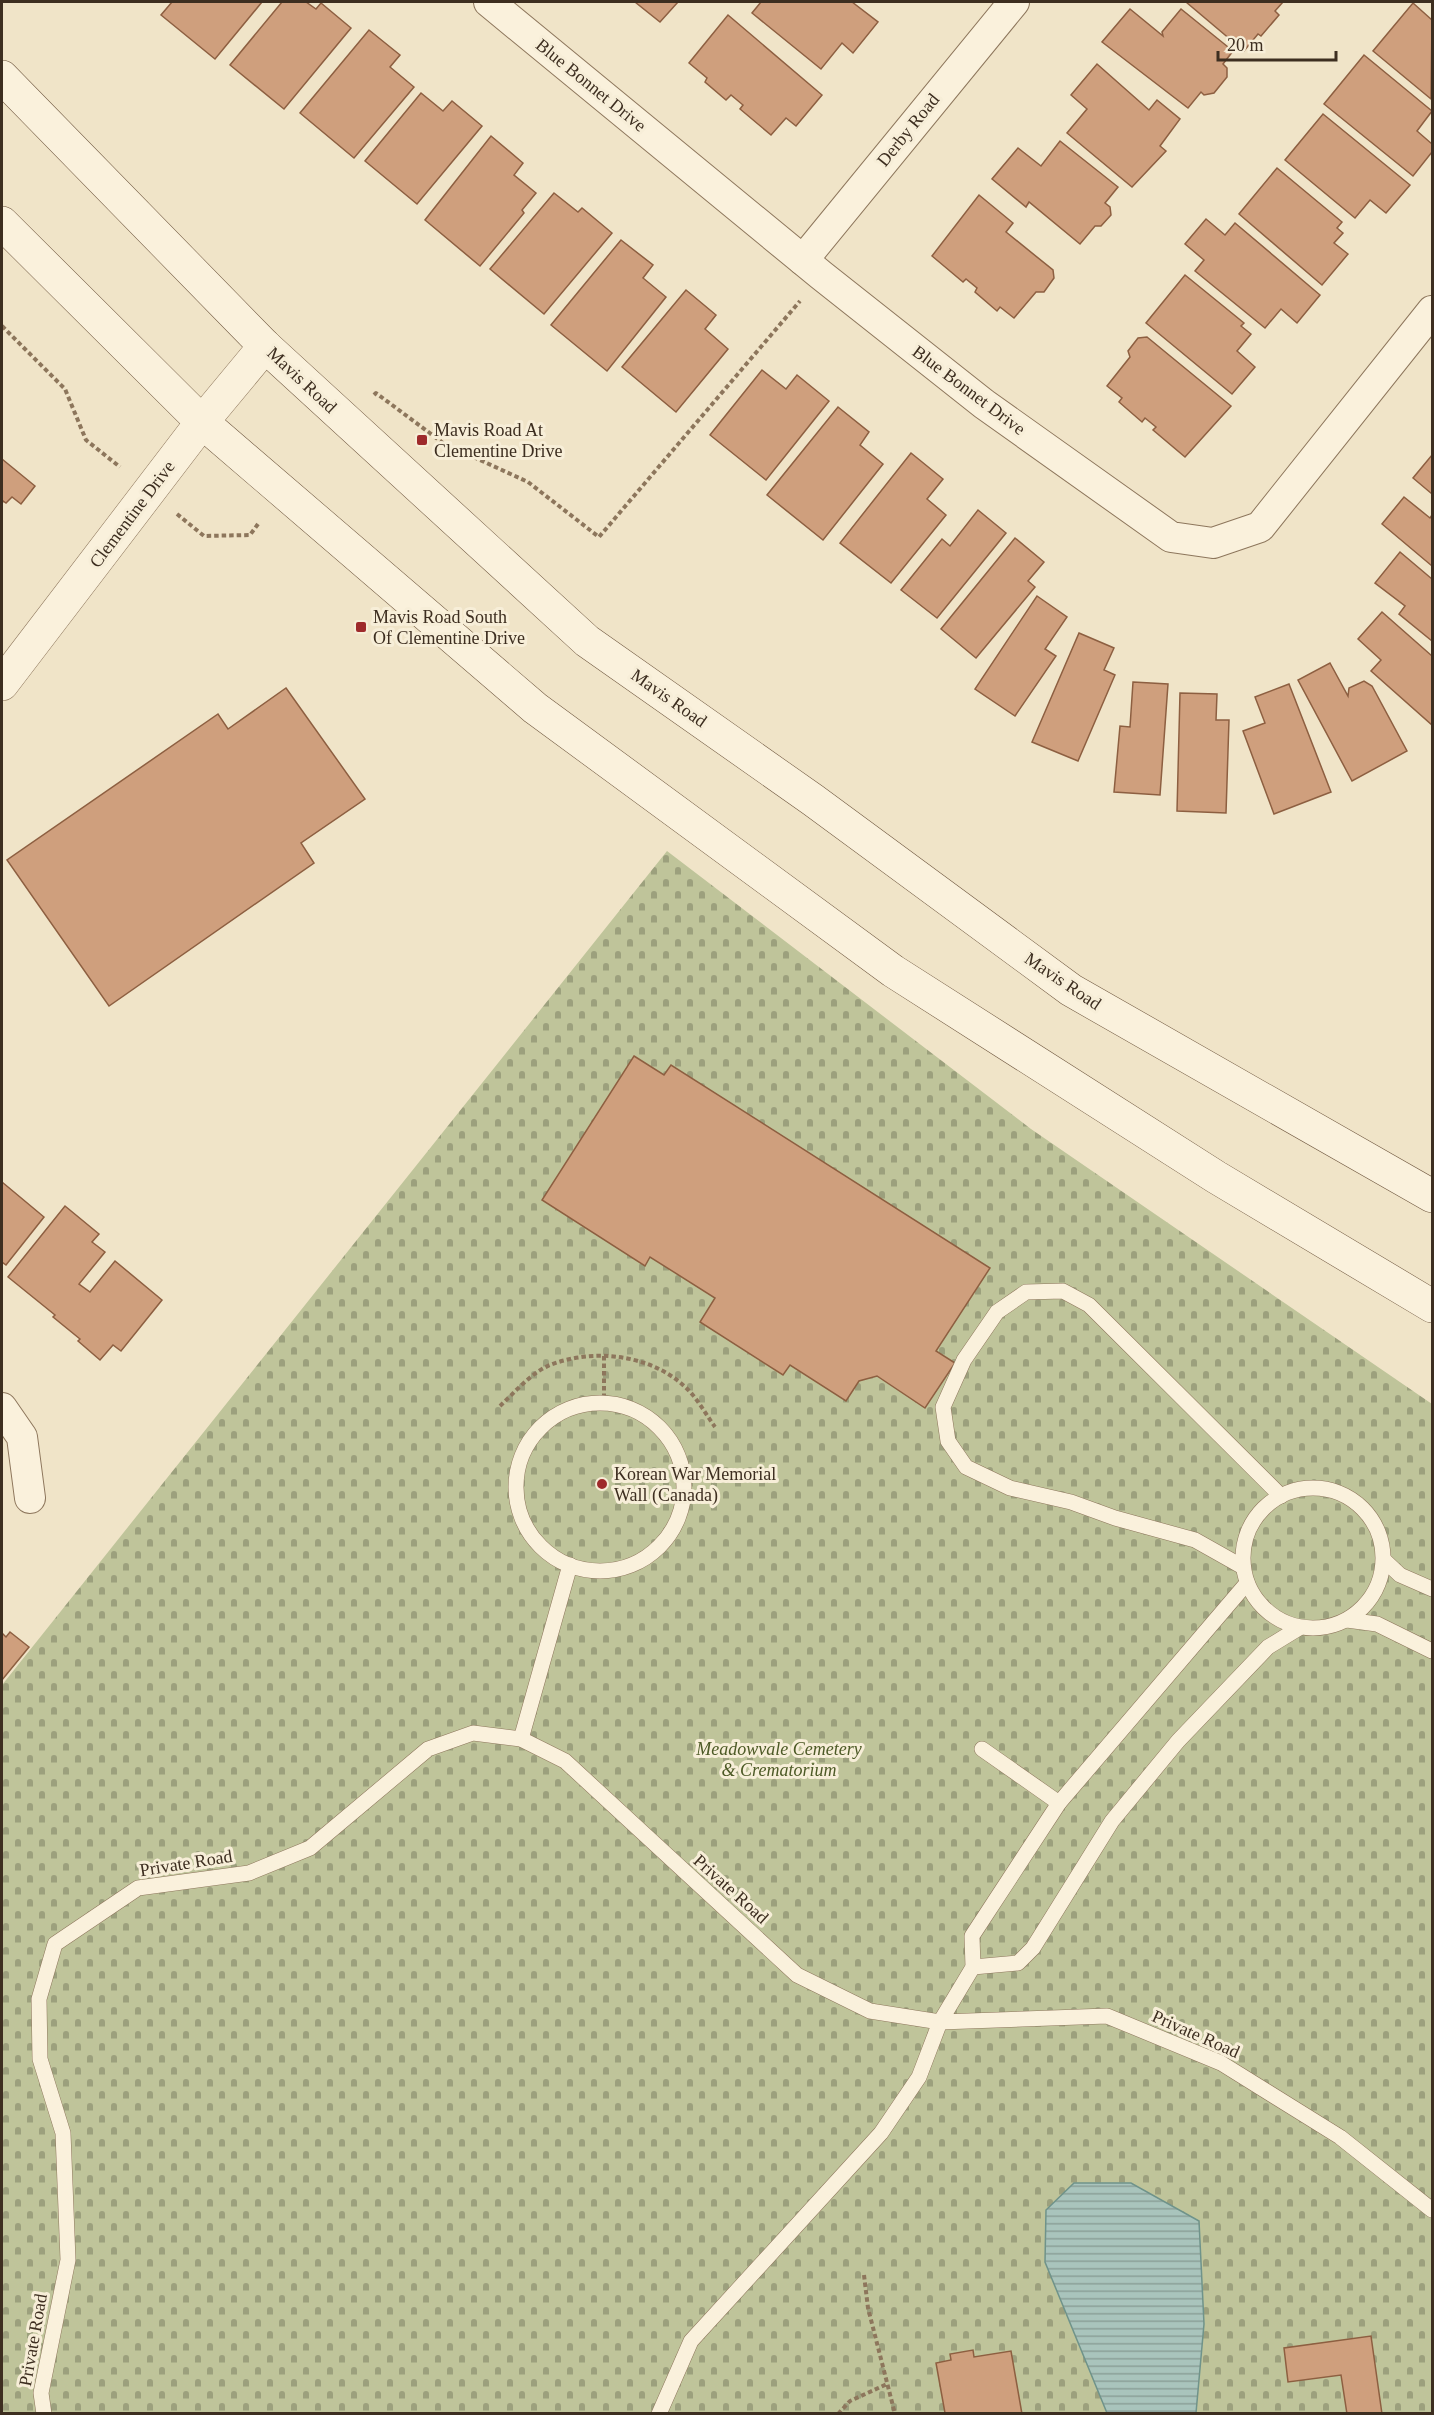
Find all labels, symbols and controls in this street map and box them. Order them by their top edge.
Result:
scale bar [1218,24,1336,62]
street label: Blue Bonnet Drive [532,34,650,136]
text: 20 m [1227,35,1264,55]
street label: Derby Road [873,90,943,170]
street label: Blue Bonnet Drive [909,341,1029,439]
street label: Mavis Road [263,343,341,417]
place label: Mavis Road At Clementine Drive [434,420,562,461]
marker: Mavis Road At Clementine Drive [415,433,429,447]
street label: Clementine Drive [85,457,179,571]
place label: Mavis Road South Of Clementine Drive [373,607,525,648]
marker: Mavis Road South Of Clementine Drive [354,620,368,634]
street label: Mavis Road [627,665,711,731]
street label: Mavis Road [1021,948,1105,1014]
place label: Korean War Memorial Wall (Canada) [614,1464,776,1506]
marker: Korean War Memorial Wall (Canada) [595,1477,609,1491]
park label: Meadowvale Cemetery & Crematorium [695,1739,862,1780]
street label: Private Road [138,1846,234,1880]
street label: Private Road [690,1850,772,1928]
street label: Private Road [1149,2006,1243,2062]
street label: Private Road [15,2292,51,2388]

